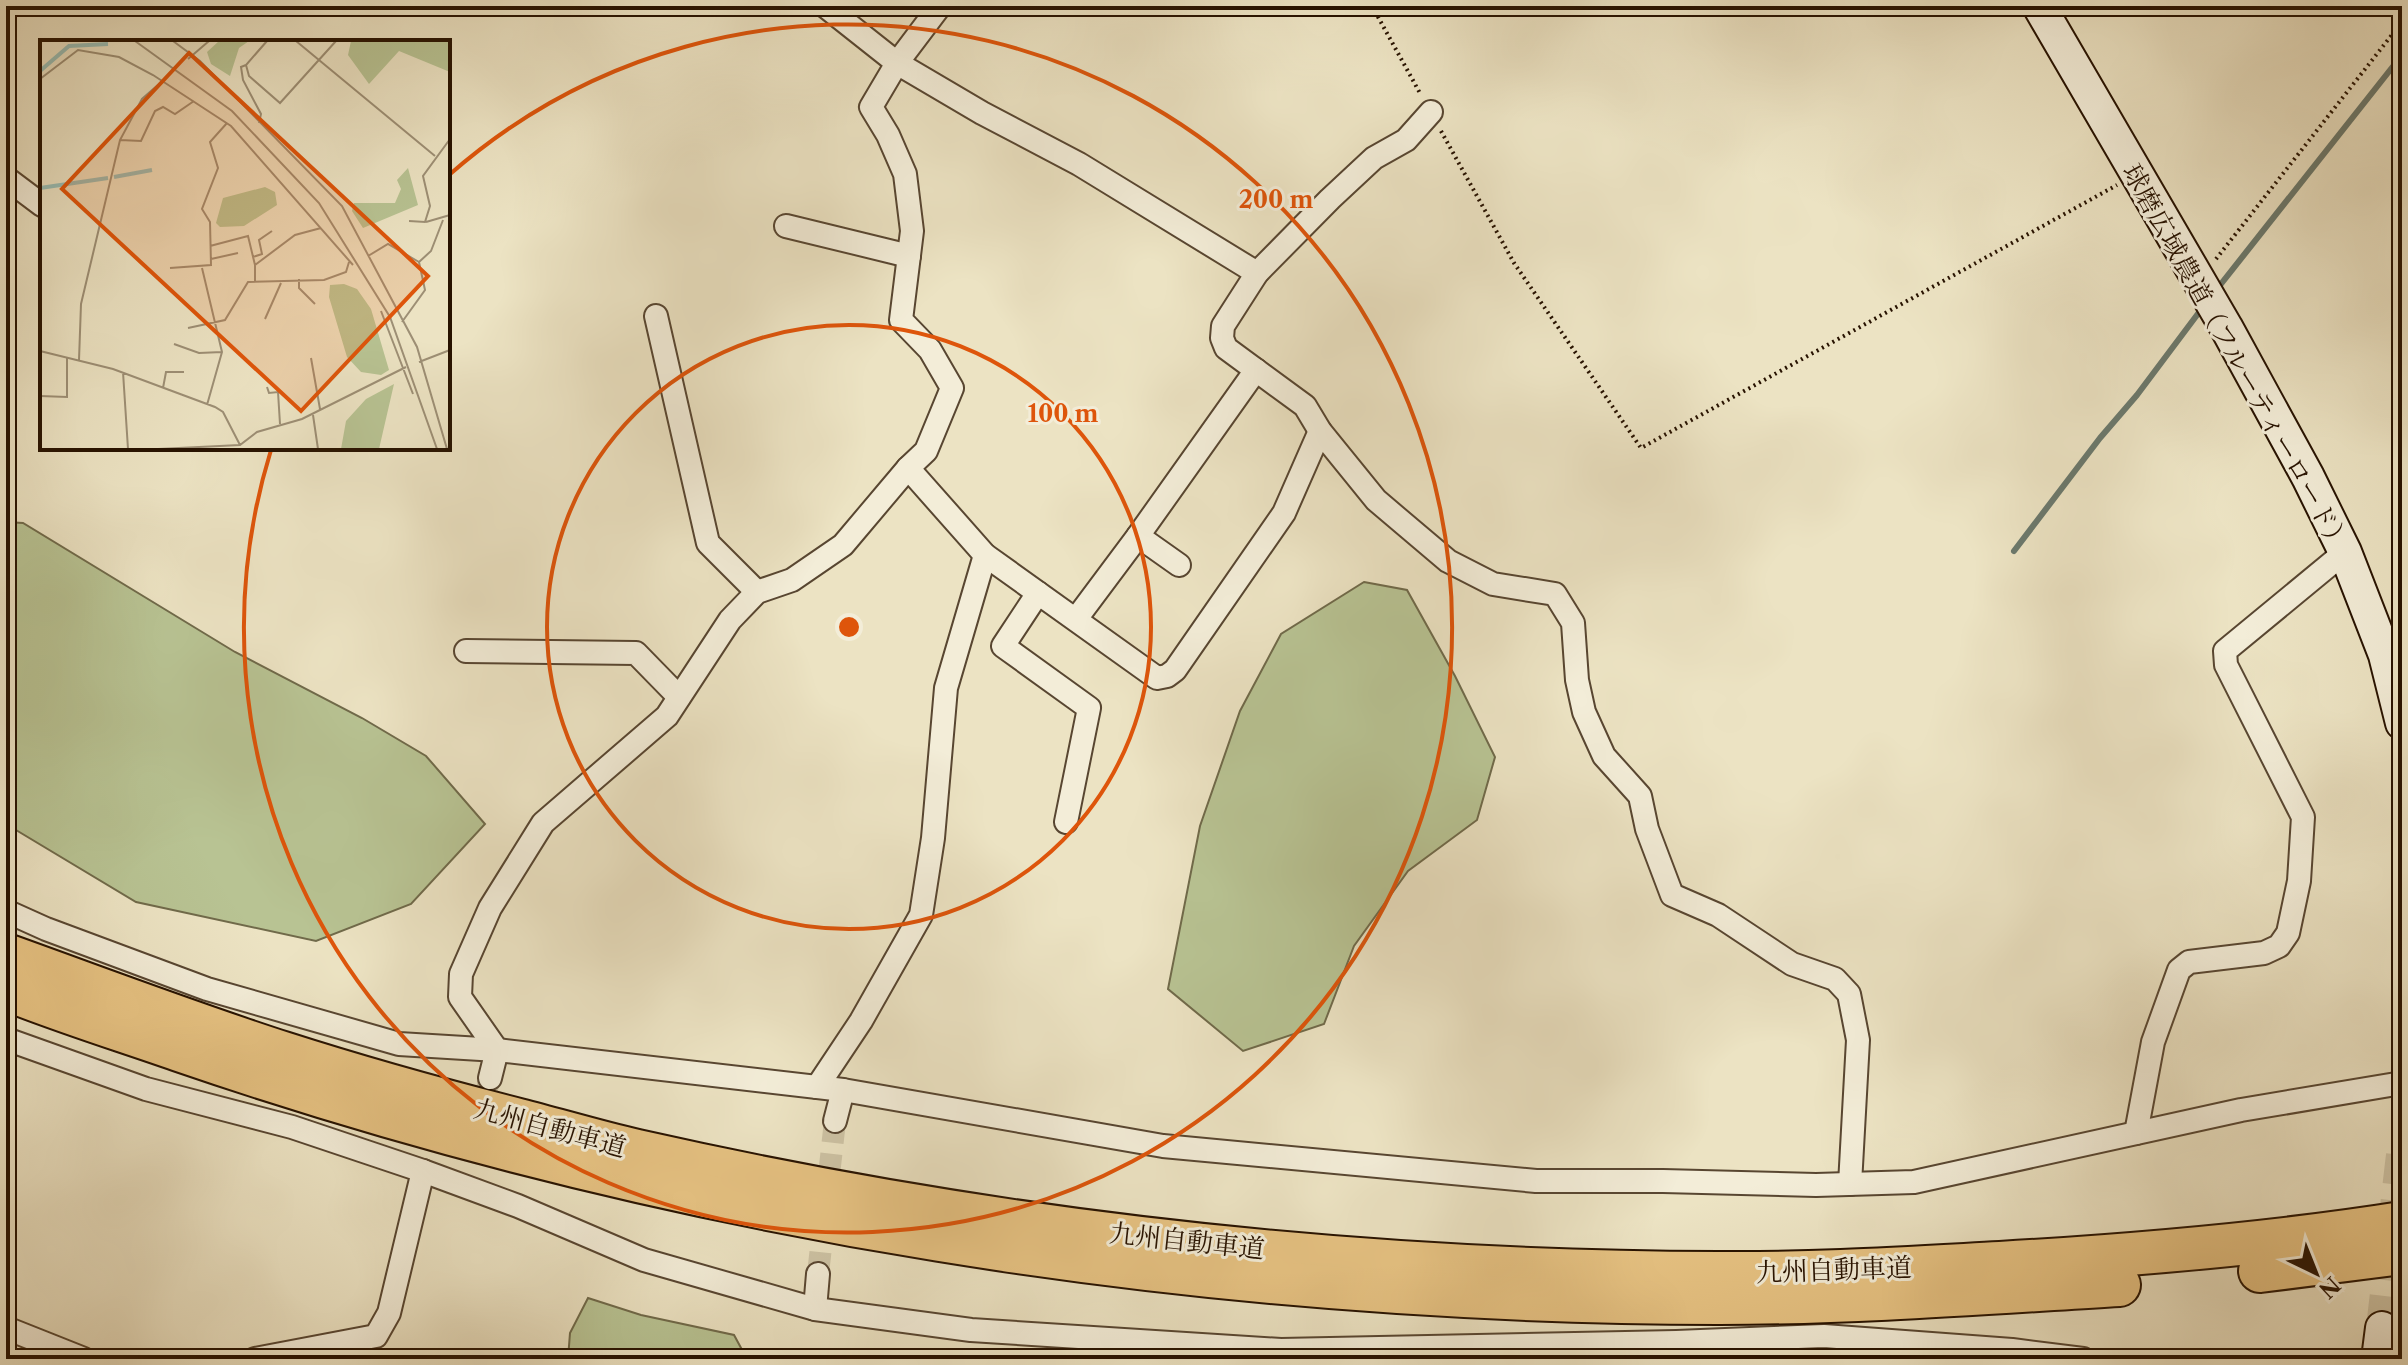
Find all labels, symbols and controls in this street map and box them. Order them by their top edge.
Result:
inset map [40,40,450,450]
street label: 球磨広域農道（フルーティーロード） [2116,158,2356,558]
text: 200 m [1239,185,1313,214]
text: 100 m [1027,399,1099,428]
centre of rings [835,613,863,641]
street label: 九州自動車道 [471,1092,629,1164]
street label: 九州自動車道 [1108,1217,1266,1265]
north arrow [2276,1233,2356,1313]
street label: 九州自動車道 [1755,1251,1913,1289]
text: N [2313,1271,2345,1304]

